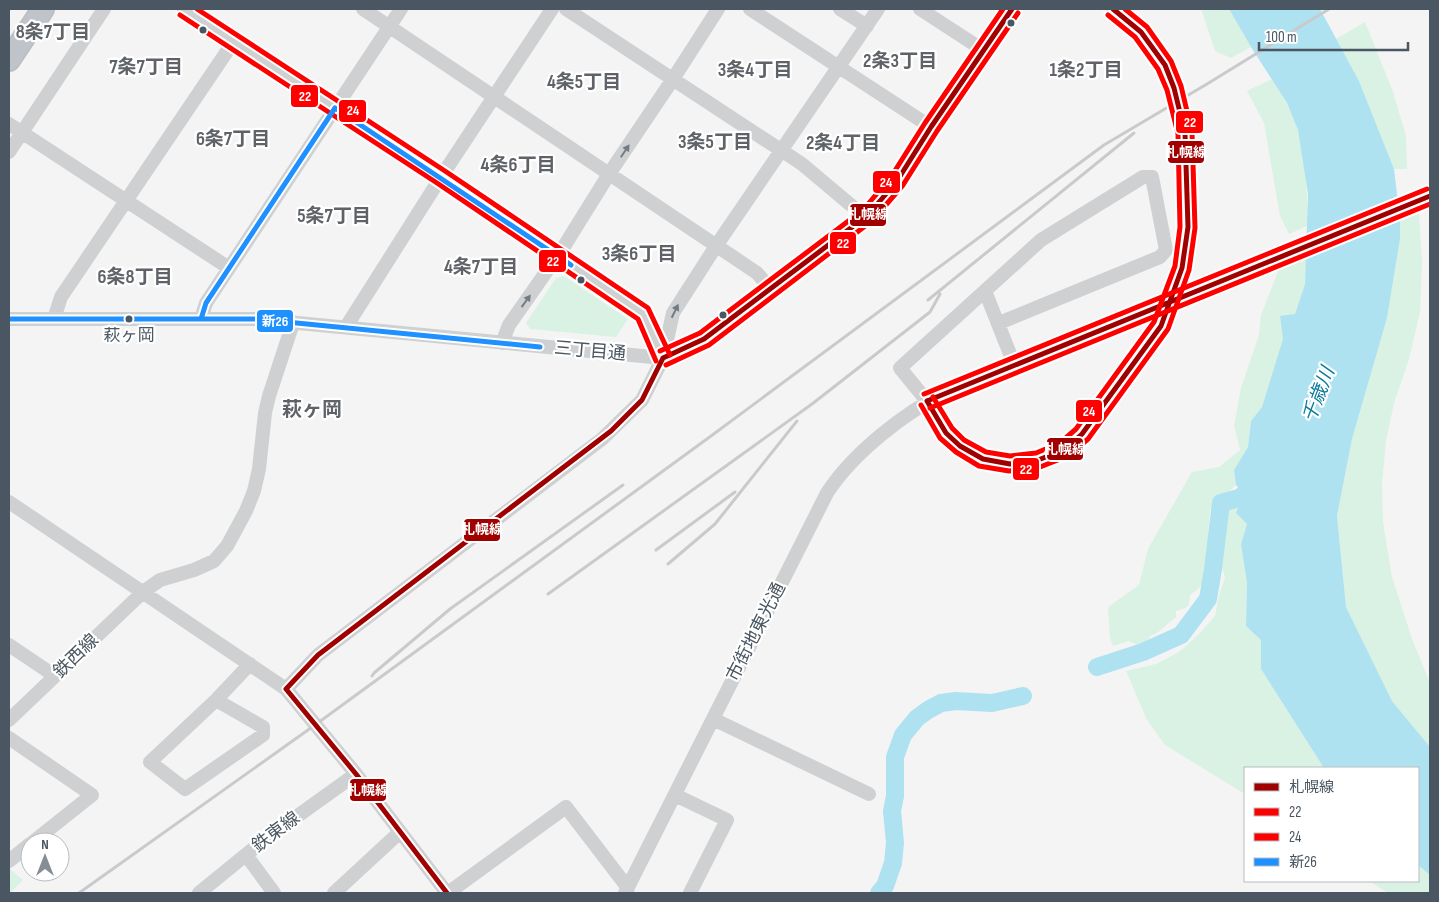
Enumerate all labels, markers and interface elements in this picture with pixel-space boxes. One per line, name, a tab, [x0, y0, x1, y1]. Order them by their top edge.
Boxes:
unlabelled marker	[1006, 18, 1016, 28]
scale bar	[1259, 20, 1408, 52]
district label: 8条7丁目	[16, 21, 90, 44]
unlabelled marker	[198, 25, 208, 35]
text: 100 m	[1266, 28, 1297, 47]
district label: 2条3丁目	[863, 50, 937, 73]
district label: 7条7丁目	[109, 56, 183, 79]
district label: 3条4丁目	[718, 59, 792, 82]
district label: 1条2丁目	[1050, 59, 1122, 82]
district label: 4条5丁目	[547, 71, 621, 94]
line badge: 22	[290, 84, 319, 108]
text: 22	[299, 88, 311, 105]
line badge: 24	[338, 99, 367, 123]
text: 24	[347, 102, 360, 119]
line badge: 22	[1175, 110, 1204, 134]
text: 22	[1184, 114, 1196, 131]
district label: 6条7丁目	[196, 128, 270, 151]
district label: 3条5丁目	[678, 131, 752, 154]
district label: 2条4丁目	[806, 132, 880, 155]
line badge: 札幌線	[1167, 140, 1205, 164]
one-way arrow	[620, 144, 630, 157]
text: 札幌線	[1165, 144, 1207, 161]
district label: 4条6丁目	[481, 154, 555, 177]
line badge: 24	[872, 170, 901, 194]
text: 24	[880, 174, 893, 191]
line badge: 札幌線	[849, 203, 887, 227]
district label: 5条7丁目	[297, 205, 371, 228]
text: 札幌線	[847, 206, 889, 223]
line badge: 22	[829, 231, 857, 255]
text: 22	[837, 235, 849, 252]
district label: 3条6丁目	[602, 243, 676, 266]
line badge: 22	[538, 249, 567, 273]
text: 22	[547, 253, 559, 270]
district label: 4条7丁目	[444, 256, 518, 279]
district label: 6条8丁目	[98, 266, 172, 289]
unlabelled marker	[576, 275, 586, 285]
one-way arrow	[521, 294, 531, 308]
one-way arrow	[671, 304, 679, 318]
line badge: 新26	[256, 309, 294, 333]
unlabelled marker	[718, 310, 728, 320]
text: 新26	[262, 313, 289, 330]
marker: 萩ヶ岡	[124, 314, 134, 324]
place label: 萩ヶ岡	[104, 326, 155, 346]
street label: 三丁目通	[553, 337, 627, 365]
water label: 千歳川	[1298, 362, 1341, 426]
district label: 萩ヶ岡	[282, 398, 342, 422]
line badge: 24	[1075, 399, 1103, 423]
text: 24	[1083, 403, 1096, 420]
line badge: 札幌線	[1046, 437, 1084, 461]
text: 札幌線	[1044, 441, 1086, 458]
line badge: 22	[1012, 457, 1040, 481]
text: 22	[1020, 461, 1032, 478]
line badge: 札幌線	[463, 518, 501, 542]
text: 札幌線	[461, 521, 503, 538]
street label: 市街地東光通	[722, 579, 790, 685]
street label: 鉄西線	[49, 630, 103, 682]
legend	[1244, 767, 1419, 882]
line badge: 札幌線	[349, 778, 387, 802]
text: 札幌線	[1289, 778, 1334, 797]
text: 札幌線	[347, 782, 389, 799]
text: 22	[1289, 803, 1301, 822]
street label: 鉄東線	[248, 807, 304, 857]
text: 24	[1289, 828, 1301, 847]
north arrow	[20, 832, 70, 882]
text: N	[41, 836, 49, 853]
text: 新26	[1289, 853, 1317, 872]

